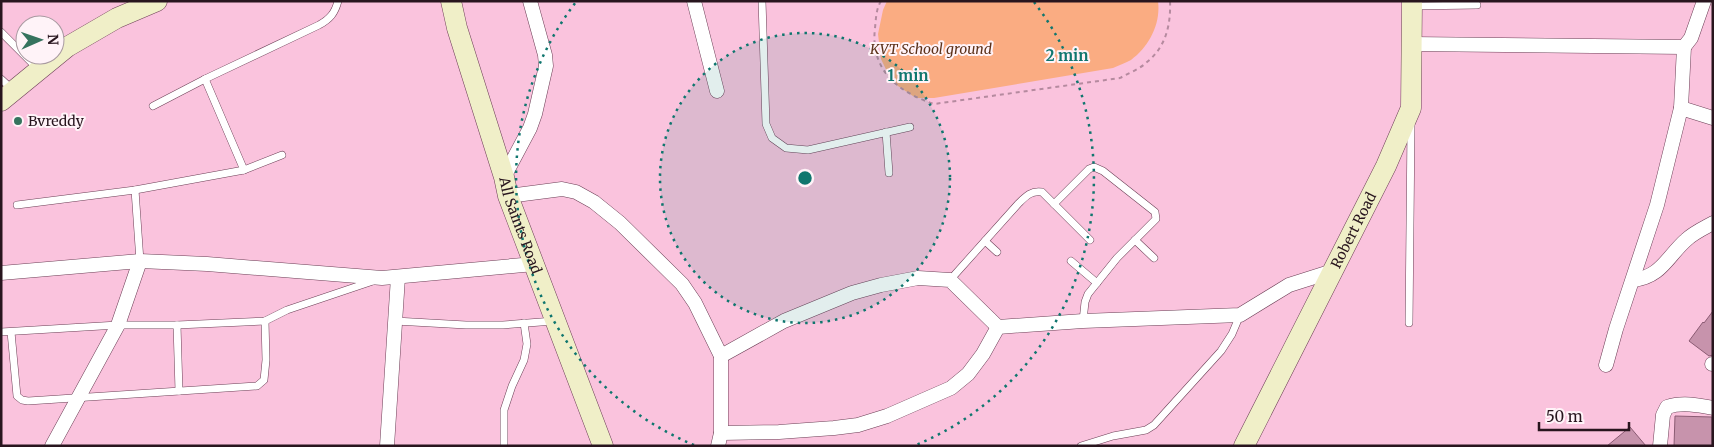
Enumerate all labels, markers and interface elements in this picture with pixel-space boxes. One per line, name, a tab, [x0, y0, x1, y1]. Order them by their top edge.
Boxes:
north arrow	[15, 15, 65, 65]
text: N	[44, 34, 62, 45]
park label: KVT School ground	[869, 40, 992, 58]
text: 2 min	[1046, 46, 1088, 65]
text: 1 min	[888, 66, 928, 85]
place label: Bvreddy	[28, 112, 85, 130]
marker: Bvreddy	[12, 115, 24, 127]
centre of rings	[796, 169, 814, 187]
street label: All Saints Road	[495, 174, 546, 277]
street label: Robert Road	[1327, 189, 1381, 271]
scale bar	[1539, 400, 1629, 432]
text: 50 m	[1546, 407, 1583, 426]

